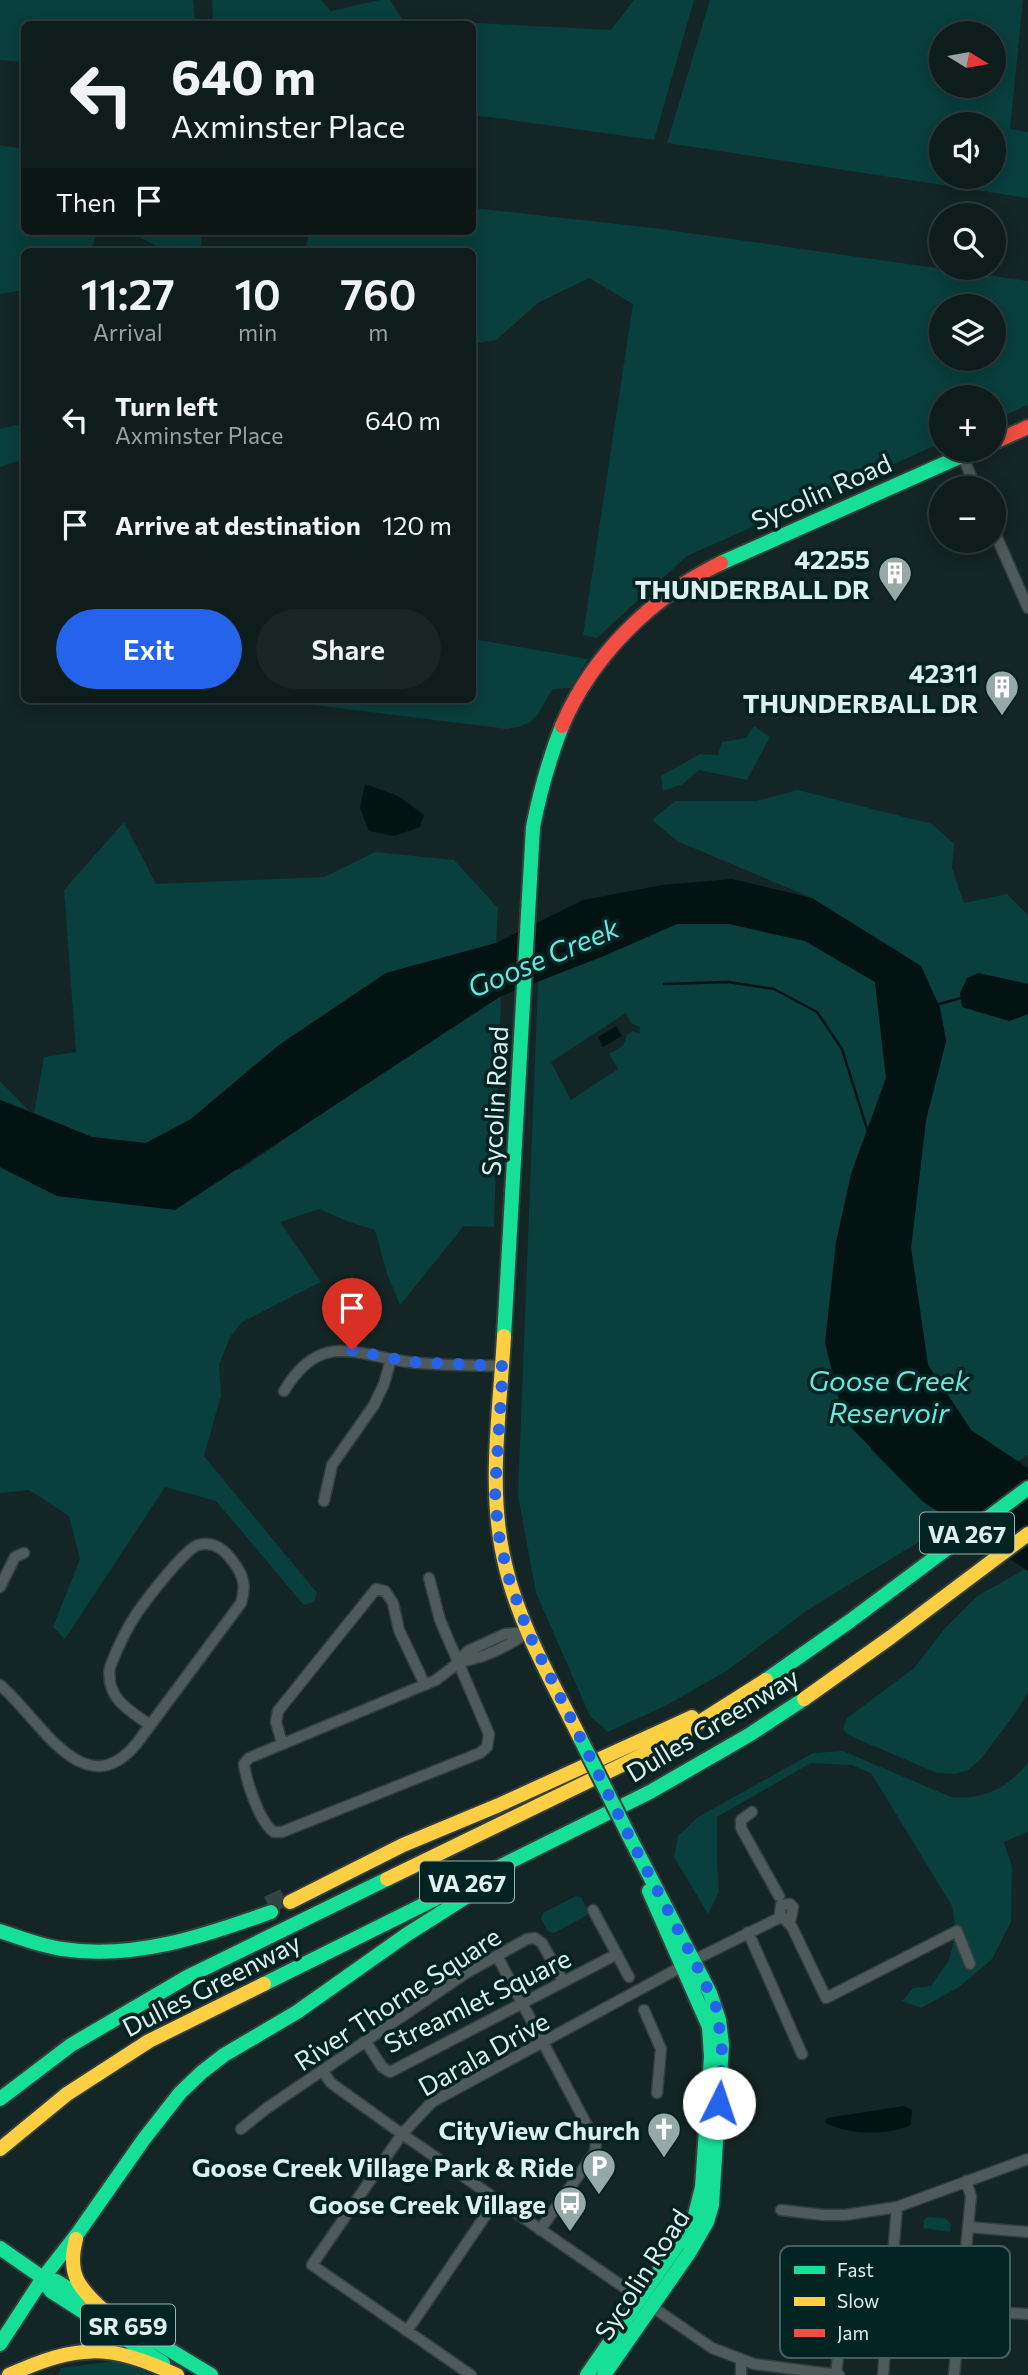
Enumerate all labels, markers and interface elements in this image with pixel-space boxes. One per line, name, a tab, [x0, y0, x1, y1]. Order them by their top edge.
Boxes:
north arrow	[929, 21, 1006, 98]
map controls	[929, 21, 1006, 553]
text: 640 m	[171, 45, 316, 105]
icon: left	[56, 49, 147, 140]
text: Axminster Place	[171, 105, 405, 145]
button: sound	[929, 112, 1006, 189]
icon: arrive	[130, 182, 168, 220]
text: Then	[56, 186, 116, 217]
button: search	[929, 203, 1006, 280]
text: 11:27	[81, 267, 175, 319]
text: 10	[234, 267, 281, 319]
text: 760	[340, 267, 416, 319]
button: layers	[929, 294, 1006, 371]
text: Arrival	[93, 318, 162, 346]
text: min	[238, 318, 277, 346]
text: m	[368, 318, 388, 346]
button: +	[929, 385, 1006, 462]
text: Turn left	[115, 390, 218, 421]
icon: left	[56, 401, 94, 439]
text: 640 m	[365, 404, 441, 435]
text: Axminster Place	[115, 421, 283, 449]
street label: Sycolin Road	[746, 446, 896, 536]
button: −	[929, 476, 1006, 553]
icon: arrive	[56, 506, 94, 544]
text: Arrive at destination	[115, 509, 361, 540]
text: 120 m	[382, 509, 452, 540]
place label: 42255 THUNDERBALL DR	[635, 543, 870, 604]
building icon: 42255 THUNDERBALL DR	[876, 554, 914, 603]
button: Exit	[56, 609, 242, 689]
button: Share	[256, 609, 441, 689]
place label: 42311 THUNDERBALL DR	[743, 657, 978, 718]
building icon: 42311 THUNDERBALL DR	[983, 668, 1021, 717]
water label: Goose Creek	[462, 910, 625, 1004]
street label: Sycolin Road	[475, 1025, 513, 1177]
pin	[322, 1278, 382, 1350]
icon: arrive	[333, 1289, 371, 1327]
water label: Goose Creek Reservoir	[808, 1363, 970, 1429]
road number: VA 267	[920, 1512, 1014, 1554]
street label: Dulles Greenway	[620, 1660, 804, 1788]
road number: VA 267	[420, 1861, 514, 1902]
street label: River Thorne Square	[288, 1920, 506, 2076]
street label: Dulles Greenway	[117, 1926, 305, 2042]
street label: Streamlet Square	[379, 1941, 575, 2059]
street label: Darala Drive	[412, 2004, 554, 2102]
position arrow	[682, 2066, 756, 2140]
church icon: CityView Church	[645, 2110, 683, 2159]
place label: CityView Church	[439, 2114, 640, 2145]
parking icon: Goose Creek Village Park & Ride	[580, 2147, 618, 2196]
place label: Goose Creek Village Park & Ride	[192, 2151, 574, 2182]
bus stop icon: Goose Creek Village	[551, 2184, 589, 2233]
place label: Goose Creek Village	[309, 2188, 546, 2219]
street label: Sycolin Road	[587, 2203, 695, 2345]
legend	[780, 2246, 1010, 2358]
text: Fast	[837, 2258, 874, 2281]
text: Slow	[837, 2289, 879, 2312]
road number: SR 659	[81, 2304, 175, 2346]
text: Jam	[837, 2321, 869, 2344]

